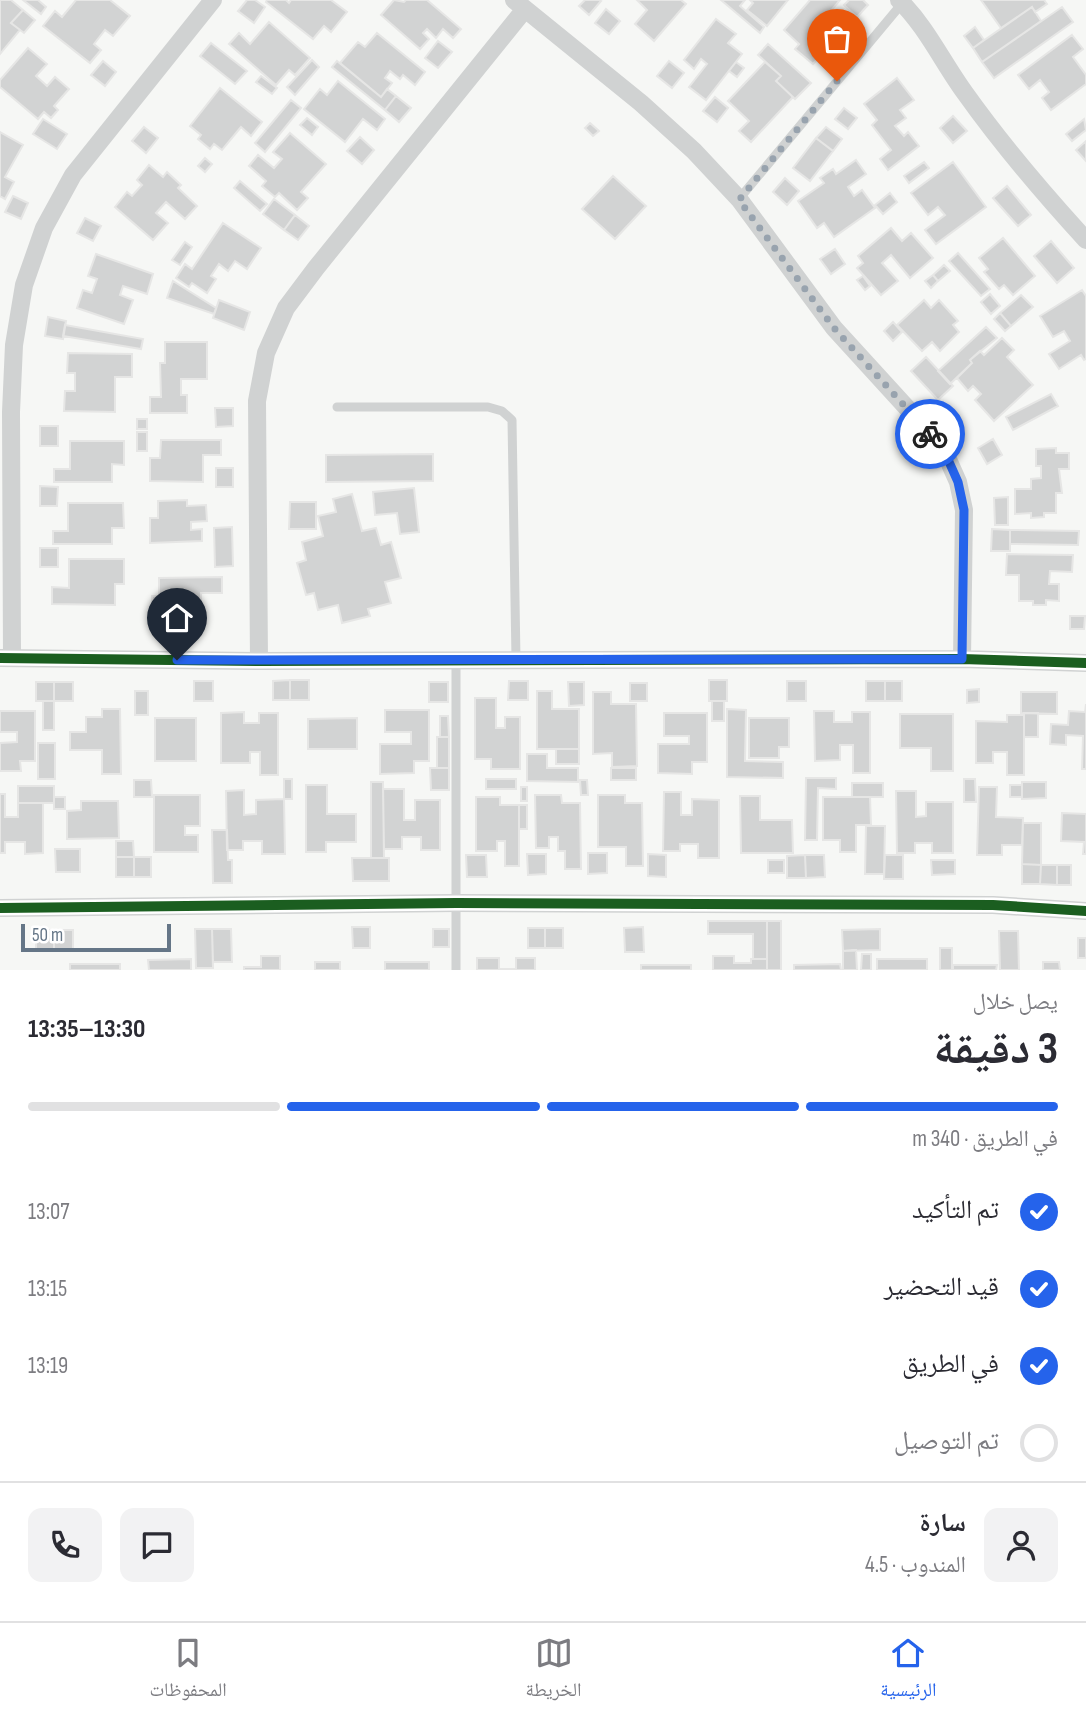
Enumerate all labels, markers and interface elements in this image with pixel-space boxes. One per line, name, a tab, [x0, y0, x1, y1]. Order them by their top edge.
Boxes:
pin	[807, 9, 867, 81]
icon: bag	[818, 20, 856, 58]
courier	[895, 399, 965, 469]
icon: bike	[911, 415, 949, 453]
pin	[147, 588, 207, 660]
icon: home	[158, 599, 196, 637]
scale bar	[21, 921, 172, 953]
text: 50 m	[32, 924, 63, 947]
text: يصل خلال	[973, 988, 1058, 1016]
text: 13:30–13:35	[28, 1014, 145, 1045]
text: 3 دقيقة	[934, 1022, 1058, 1077]
text: في الطريق · 340 m	[912, 1125, 1058, 1153]
icon: check	[1020, 1193, 1058, 1231]
text: تم التأكيد	[912, 1195, 999, 1226]
text: 13:07	[28, 1198, 69, 1226]
icon: check	[1020, 1270, 1058, 1308]
text: قيد التحضير	[884, 1272, 999, 1303]
text: 13:15	[28, 1275, 67, 1303]
icon: check	[1020, 1347, 1058, 1385]
text: في الطريق	[902, 1349, 999, 1380]
text: 13:19	[28, 1352, 68, 1380]
text: تم التوصيل	[894, 1426, 999, 1457]
button: phone	[28, 1508, 102, 1582]
button: chat	[120, 1508, 194, 1582]
text: سارة	[919, 1508, 966, 1539]
button: person	[984, 1508, 1058, 1582]
text: المندوب · 4.5	[865, 1551, 966, 1579]
tab: المحفوظات	[149, 1634, 227, 1708]
tab: الخريطة	[526, 1634, 581, 1708]
tab: الرئيسية	[880, 1634, 937, 1708]

